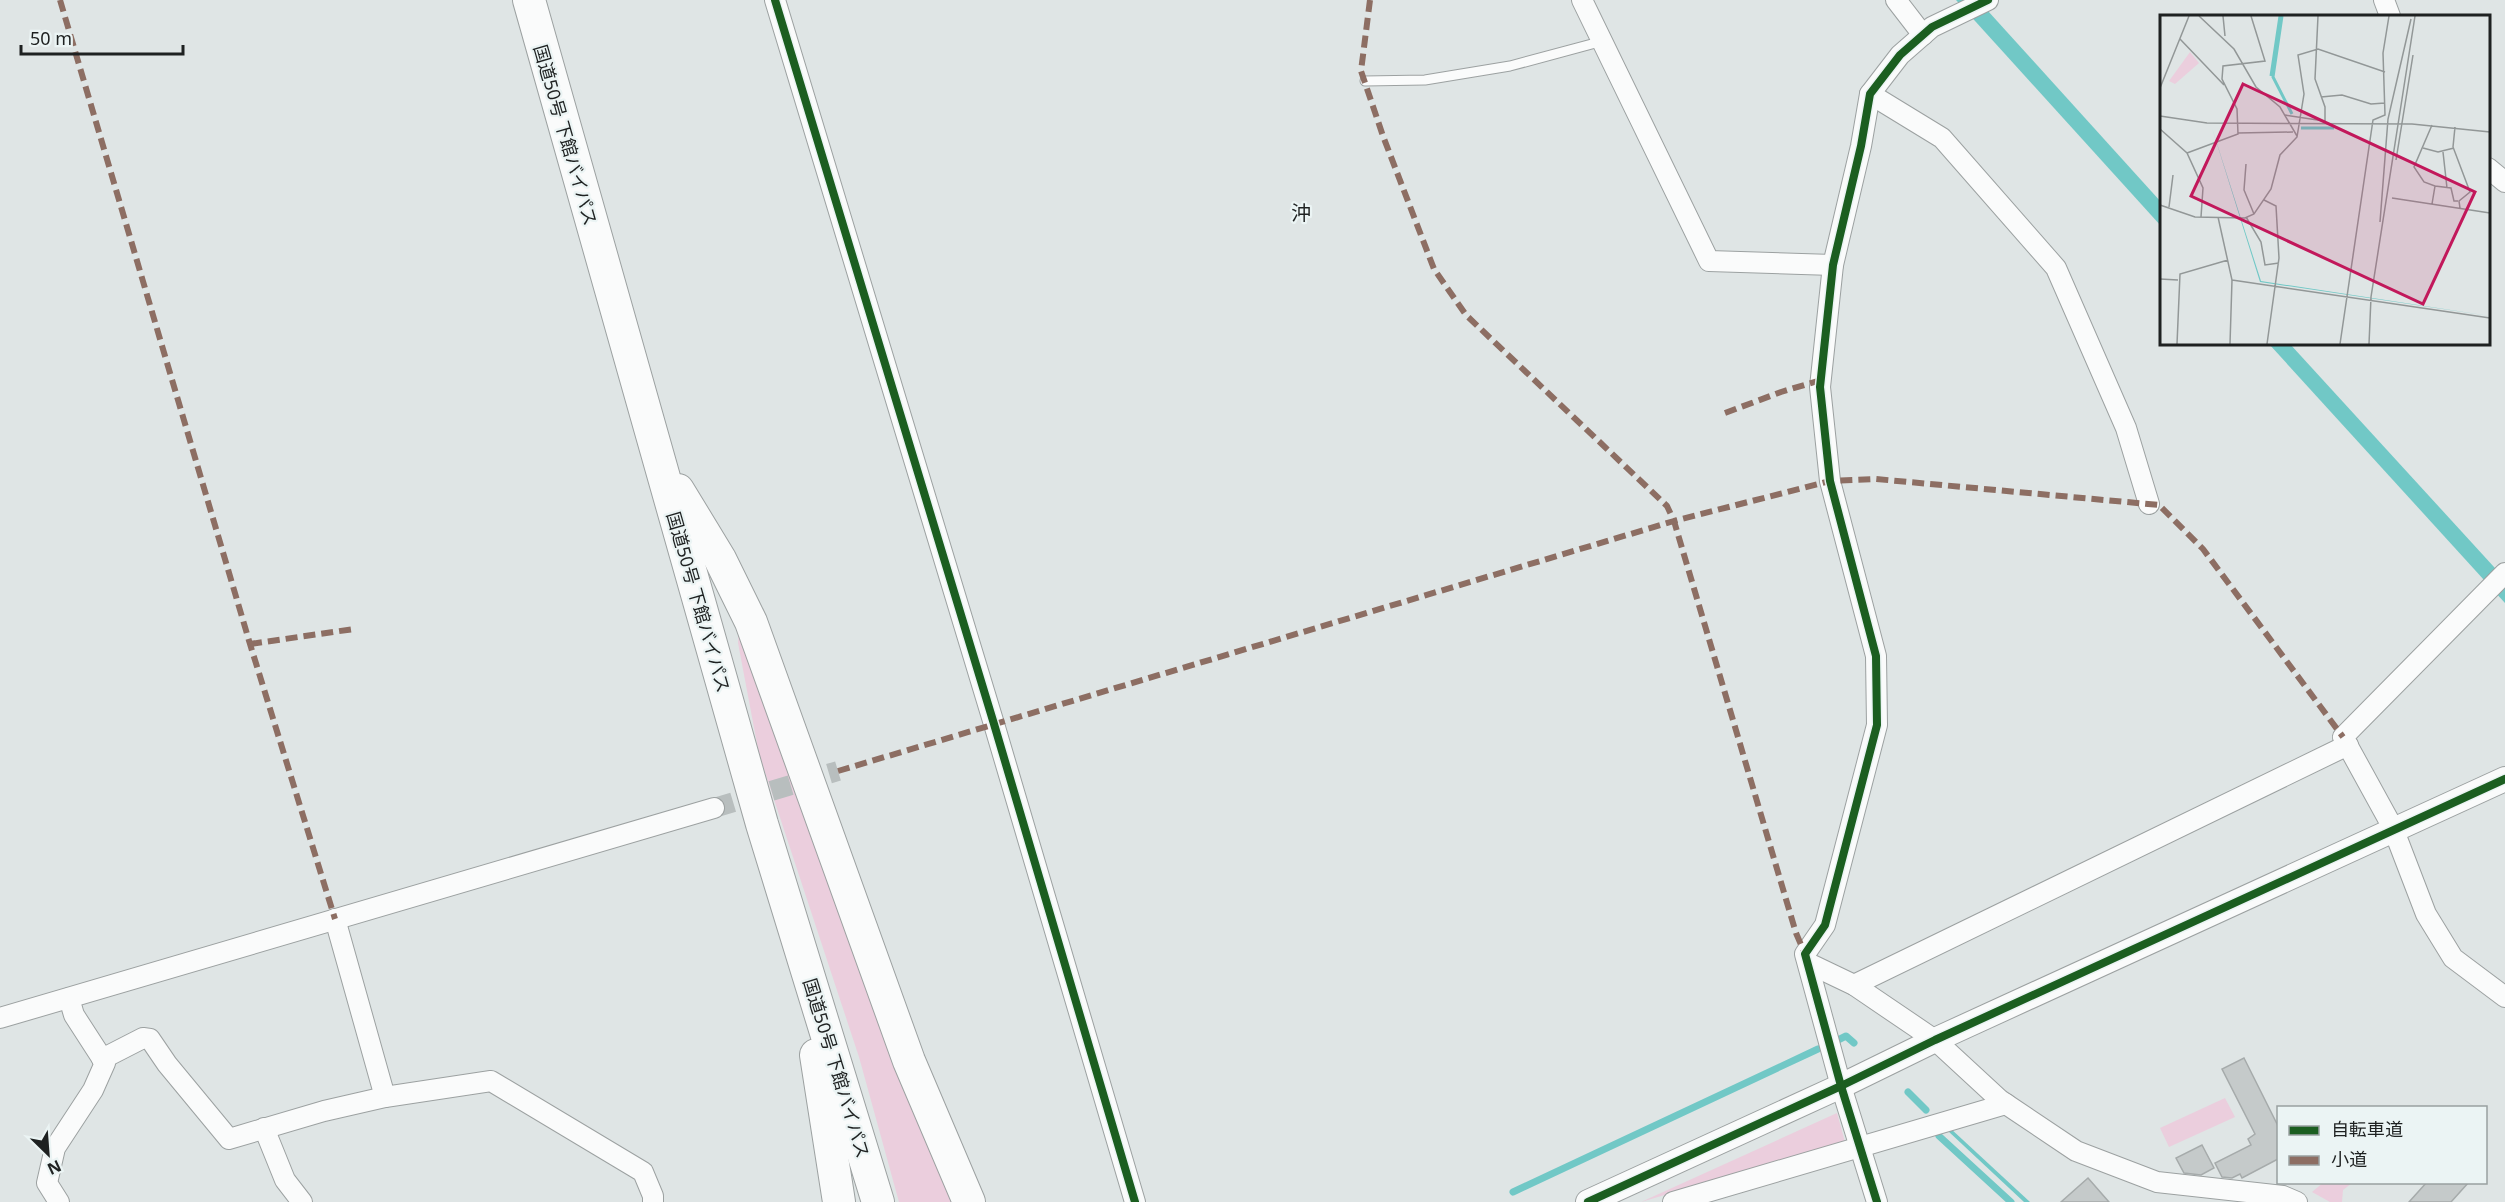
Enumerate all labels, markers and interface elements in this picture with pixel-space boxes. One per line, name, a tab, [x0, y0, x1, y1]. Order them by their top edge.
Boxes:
inset map	[2160, 15, 2490, 345]
scale bar	[21, 18, 183, 56]
text: 50 m	[30, 26, 72, 50]
street label: 国道50号 下館バイパス	[529, 42, 603, 228]
district label: 沖	[1291, 199, 1311, 226]
street label: 国道50号 下館バイパス	[662, 509, 736, 695]
street label: 国道50号 下館バイパス	[798, 975, 876, 1161]
legend	[2277, 1106, 2487, 1184]
text: 自転車道	[2331, 1117, 2403, 1141]
north arrow	[18, 1124, 78, 1184]
text: 小道	[2331, 1147, 2367, 1171]
text: N	[44, 1155, 65, 1180]

